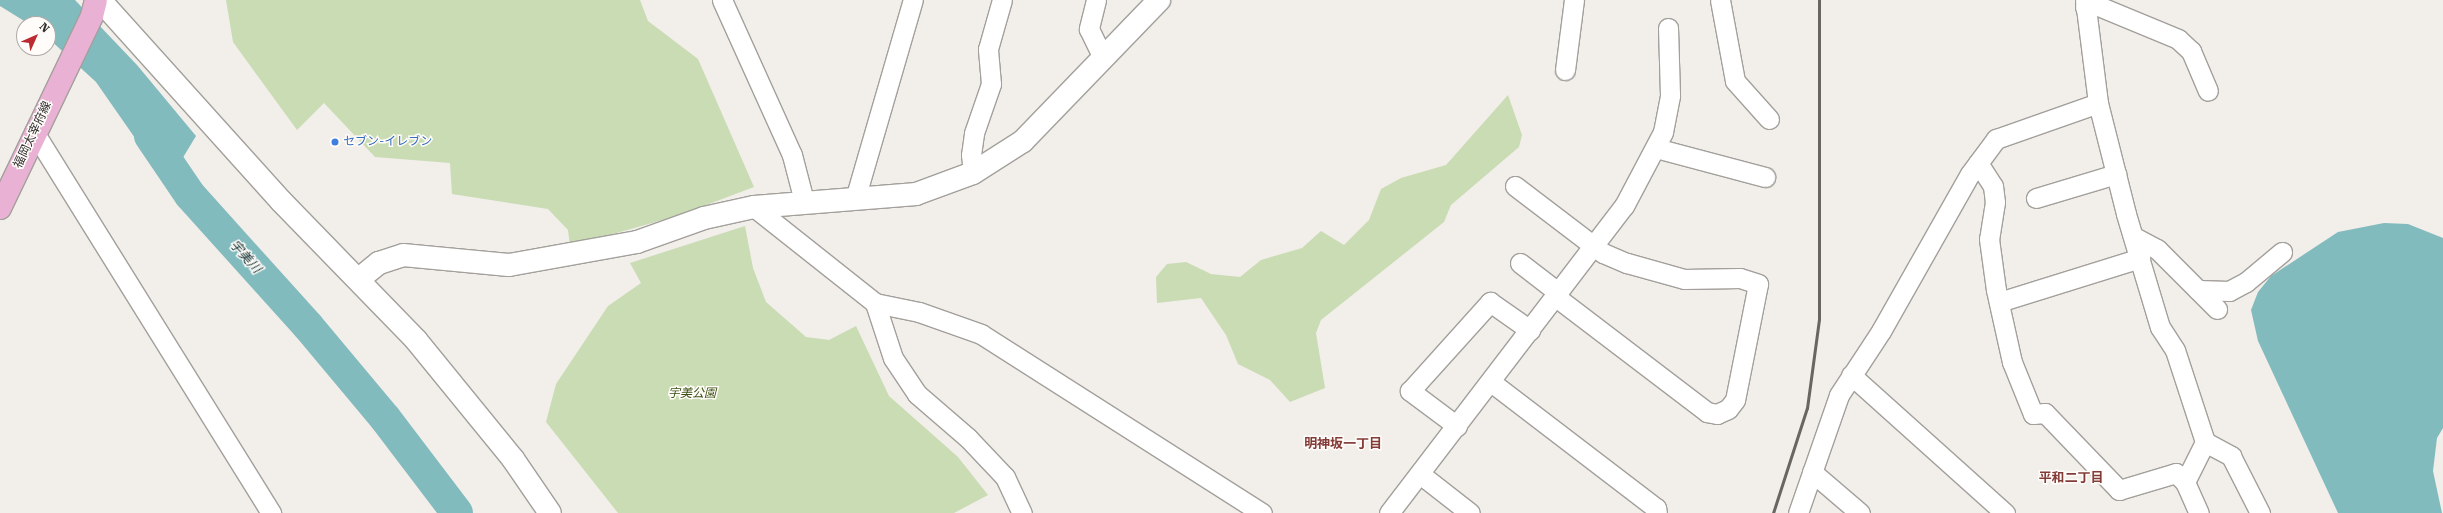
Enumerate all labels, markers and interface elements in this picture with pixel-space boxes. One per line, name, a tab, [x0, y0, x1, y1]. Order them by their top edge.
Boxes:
north arrow	[16, 16, 56, 56]
text: N	[37, 20, 52, 35]
street label: 福岡太宰府線	[11, 99, 55, 171]
place label: セブン-イレブン	[343, 135, 432, 149]
marker: セブン-イレブン	[330, 137, 340, 147]
water label: 宇美川	[226, 237, 264, 277]
park label: 宇美公園	[668, 387, 716, 401]
district label: 明神坂一丁目	[1304, 436, 1382, 452]
district label: 平和二丁目	[2039, 470, 2103, 486]

